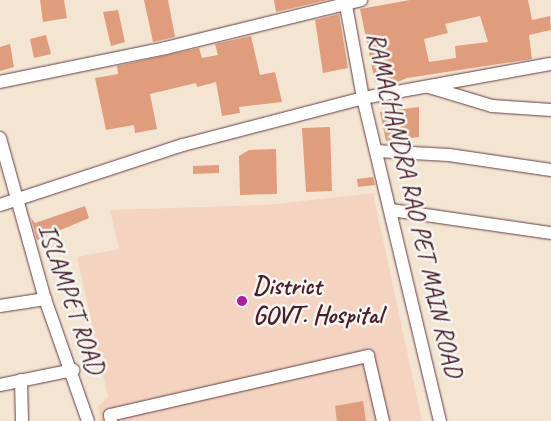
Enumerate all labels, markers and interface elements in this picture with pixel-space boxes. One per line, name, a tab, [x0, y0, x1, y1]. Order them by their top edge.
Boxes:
street label: RAMACHANDRA RAO PET MAIN ROAD	[360, 30, 468, 380]
street label: ISLAMPET ROAD	[31, 220, 111, 378]
place label: District GOVT. Hospital	[253, 272, 382, 331]
marker: District GOVT. Hospital	[235, 294, 249, 308]

